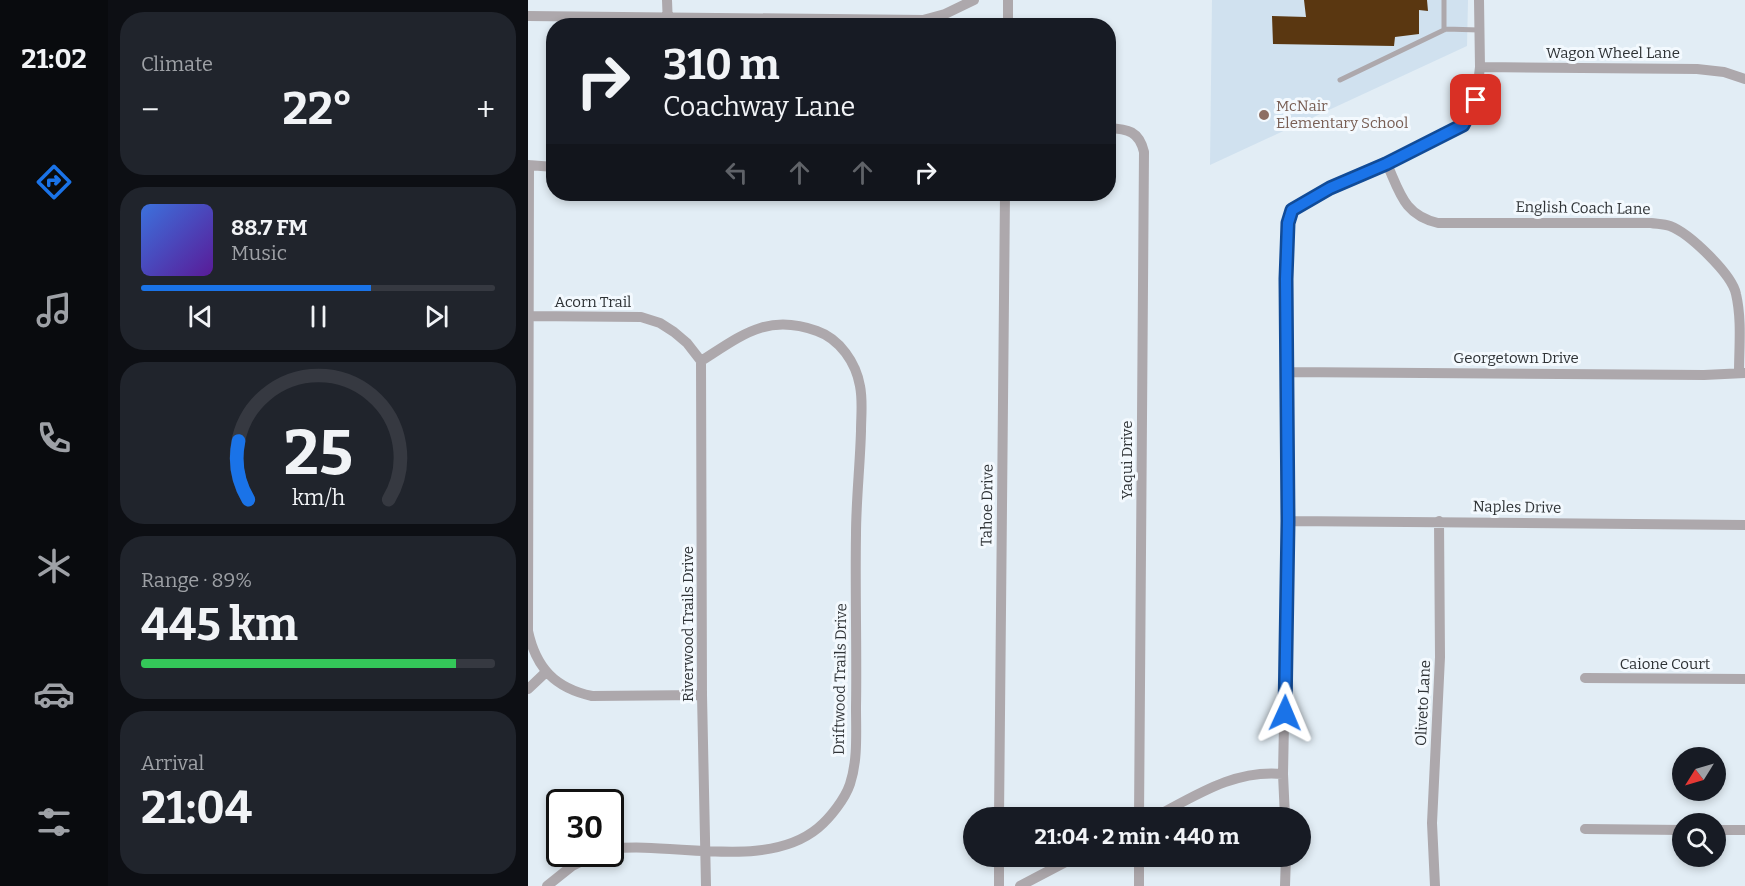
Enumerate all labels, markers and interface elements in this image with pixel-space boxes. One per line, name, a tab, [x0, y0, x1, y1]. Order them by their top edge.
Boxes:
text: 310 m	[663, 40, 780, 90]
icon: right	[564, 42, 642, 120]
text: 21:02	[21, 43, 87, 75]
street label: Wagon Wheel Lane	[1546, 44, 1680, 62]
text: Climate	[141, 52, 213, 76]
pin	[1450, 74, 1501, 125]
text: 22°	[282, 82, 353, 136]
icon: arrive	[1459, 83, 1492, 116]
text: −	[141, 90, 159, 130]
text: +	[476, 90, 495, 130]
text: Coachway Lane	[663, 91, 855, 123]
place label: McNair Elementary School	[1276, 97, 1408, 132]
marker: McNair Elementary School	[1257, 108, 1271, 122]
icon: left	[720, 156, 753, 189]
icon: ahead	[783, 156, 816, 189]
icon: ahead	[846, 156, 879, 189]
icon: right	[909, 156, 942, 189]
icon: directions	[33, 161, 75, 203]
street label: English Coach Lane	[1515, 198, 1651, 218]
text: 88.7 FM	[231, 214, 308, 241]
text: Music	[231, 241, 287, 265]
icon: music	[33, 289, 75, 331]
street label: Acorn Trail	[555, 293, 631, 311]
icon: previous	[184, 300, 217, 333]
icon: pause	[302, 300, 335, 333]
icon: next	[420, 300, 453, 333]
street label: Georgetown Drive	[1453, 349, 1579, 367]
text: 25	[283, 416, 353, 491]
icon: phone	[33, 417, 75, 459]
street label: Yaqui Drive	[1118, 421, 1136, 499]
street label: Tahoe Drive	[977, 464, 997, 546]
text: km/h	[291, 485, 345, 511]
street label: Naples Drive	[1473, 497, 1561, 517]
icon: climate	[33, 545, 75, 587]
street label: Riverwood Trails Drive	[679, 546, 697, 702]
text: Range · 89%	[141, 568, 252, 592]
text: 445 km	[141, 598, 298, 652]
street label: Driftwood Trails Drive	[830, 603, 850, 755]
street label: Caione Court	[1620, 655, 1711, 673]
street label: Oliveto Lane	[1412, 659, 1434, 747]
icon: car	[33, 673, 75, 715]
position arrow	[1253, 681, 1317, 745]
north arrow	[1672, 747, 1726, 801]
map controls	[1672, 747, 1726, 867]
text: Arrival	[141, 751, 204, 775]
text: 21:04	[141, 781, 252, 835]
speed limit sign: 30	[546, 789, 624, 867]
icon: filters	[33, 801, 75, 843]
button: search	[1672, 813, 1726, 867]
text: 21:04 · 2 min · 440 m	[1035, 823, 1239, 850]

